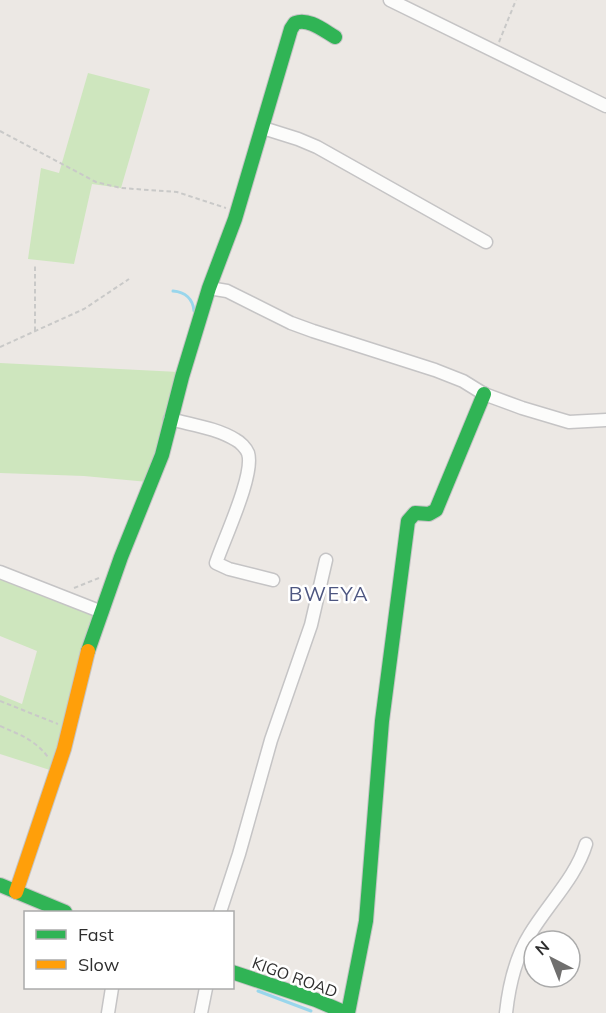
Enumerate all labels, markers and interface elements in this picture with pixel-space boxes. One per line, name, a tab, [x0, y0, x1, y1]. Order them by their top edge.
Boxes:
district label: BWEYA	[289, 581, 369, 606]
legend	[24, 911, 234, 989]
text: Fast	[78, 923, 114, 946]
north arrow	[522, 929, 582, 989]
text: N	[531, 936, 553, 959]
street label: KIGO ROAD	[250, 952, 340, 1002]
text: Slow	[78, 953, 120, 976]

